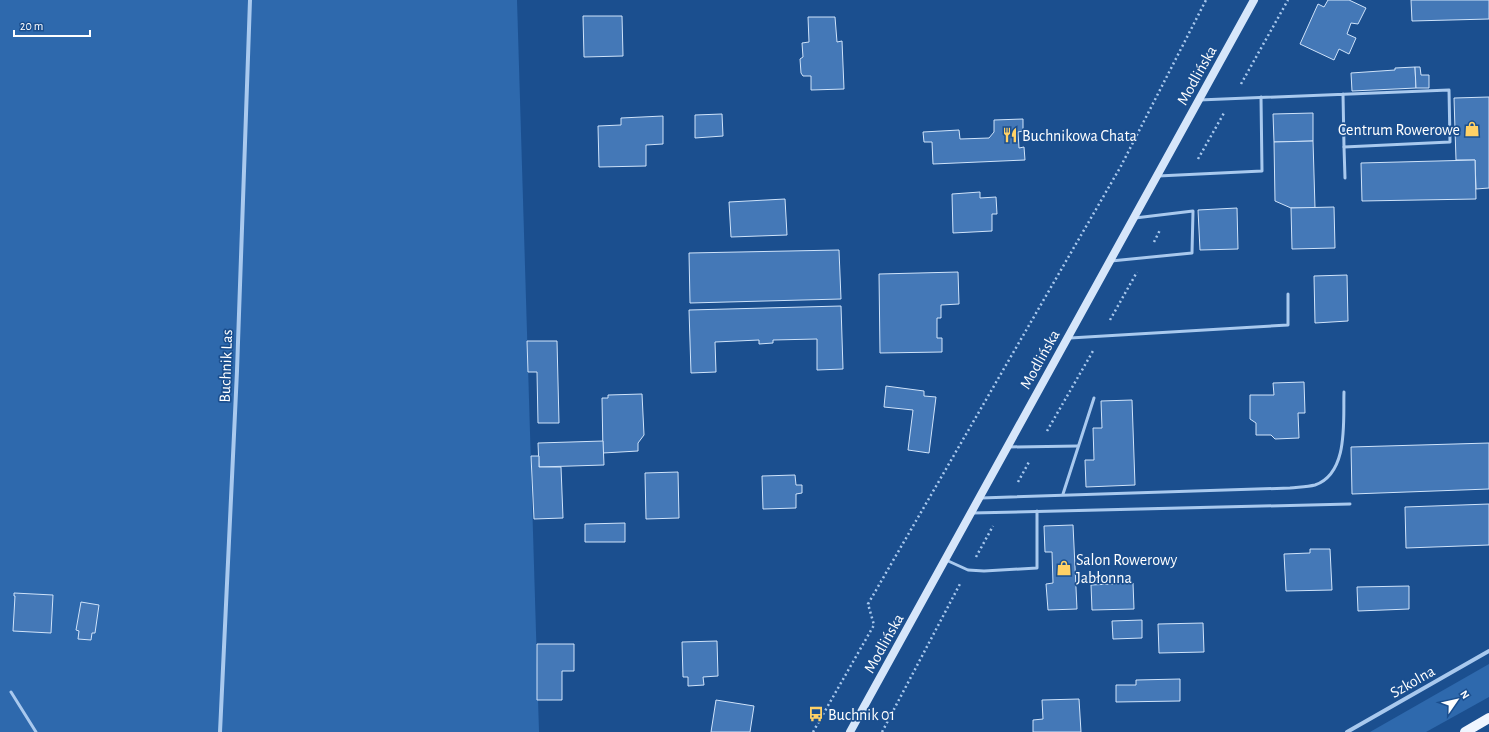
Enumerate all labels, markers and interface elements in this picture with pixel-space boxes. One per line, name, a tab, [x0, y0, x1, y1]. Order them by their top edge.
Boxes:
scale bar	[14, 12, 90, 38]
text: 20 m	[20, 20, 43, 32]
street label: Modlińska	[1174, 43, 1220, 108]
shop icon: Centrum Rowerowe	[1463, 120, 1481, 138]
place label: Centrum Rowerowe	[1338, 122, 1460, 138]
restaurant icon: Buchnikowa Chata	[1001, 126, 1019, 144]
place label: Buchnikowa Chata	[1022, 128, 1137, 144]
street label: Modlińska	[1017, 327, 1063, 392]
street label: Buchnik Las	[217, 329, 235, 403]
place label: Salon Rowerowy Jabłonna	[1076, 552, 1178, 586]
shop icon: Salon Rowerowy Jabłonna	[1055, 559, 1073, 577]
street label: Modlińska	[861, 611, 907, 676]
street label: Szkolna	[1387, 663, 1438, 701]
north arrow	[1437, 680, 1477, 720]
text: N	[1458, 688, 1472, 701]
bus stop icon: Buchnik 01	[807, 705, 825, 723]
place label: Buchnik 01	[828, 707, 895, 723]

